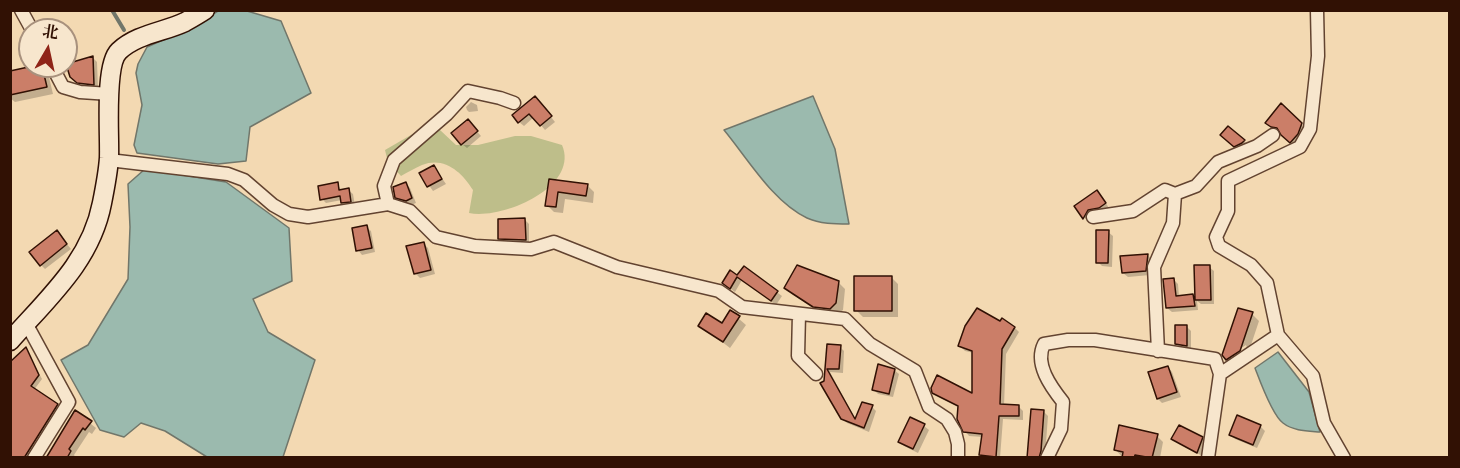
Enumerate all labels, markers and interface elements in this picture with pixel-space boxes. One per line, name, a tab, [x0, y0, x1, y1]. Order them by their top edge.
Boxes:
north arrow	[18, 18, 78, 78]
text: 北	[41, 20, 60, 43]

